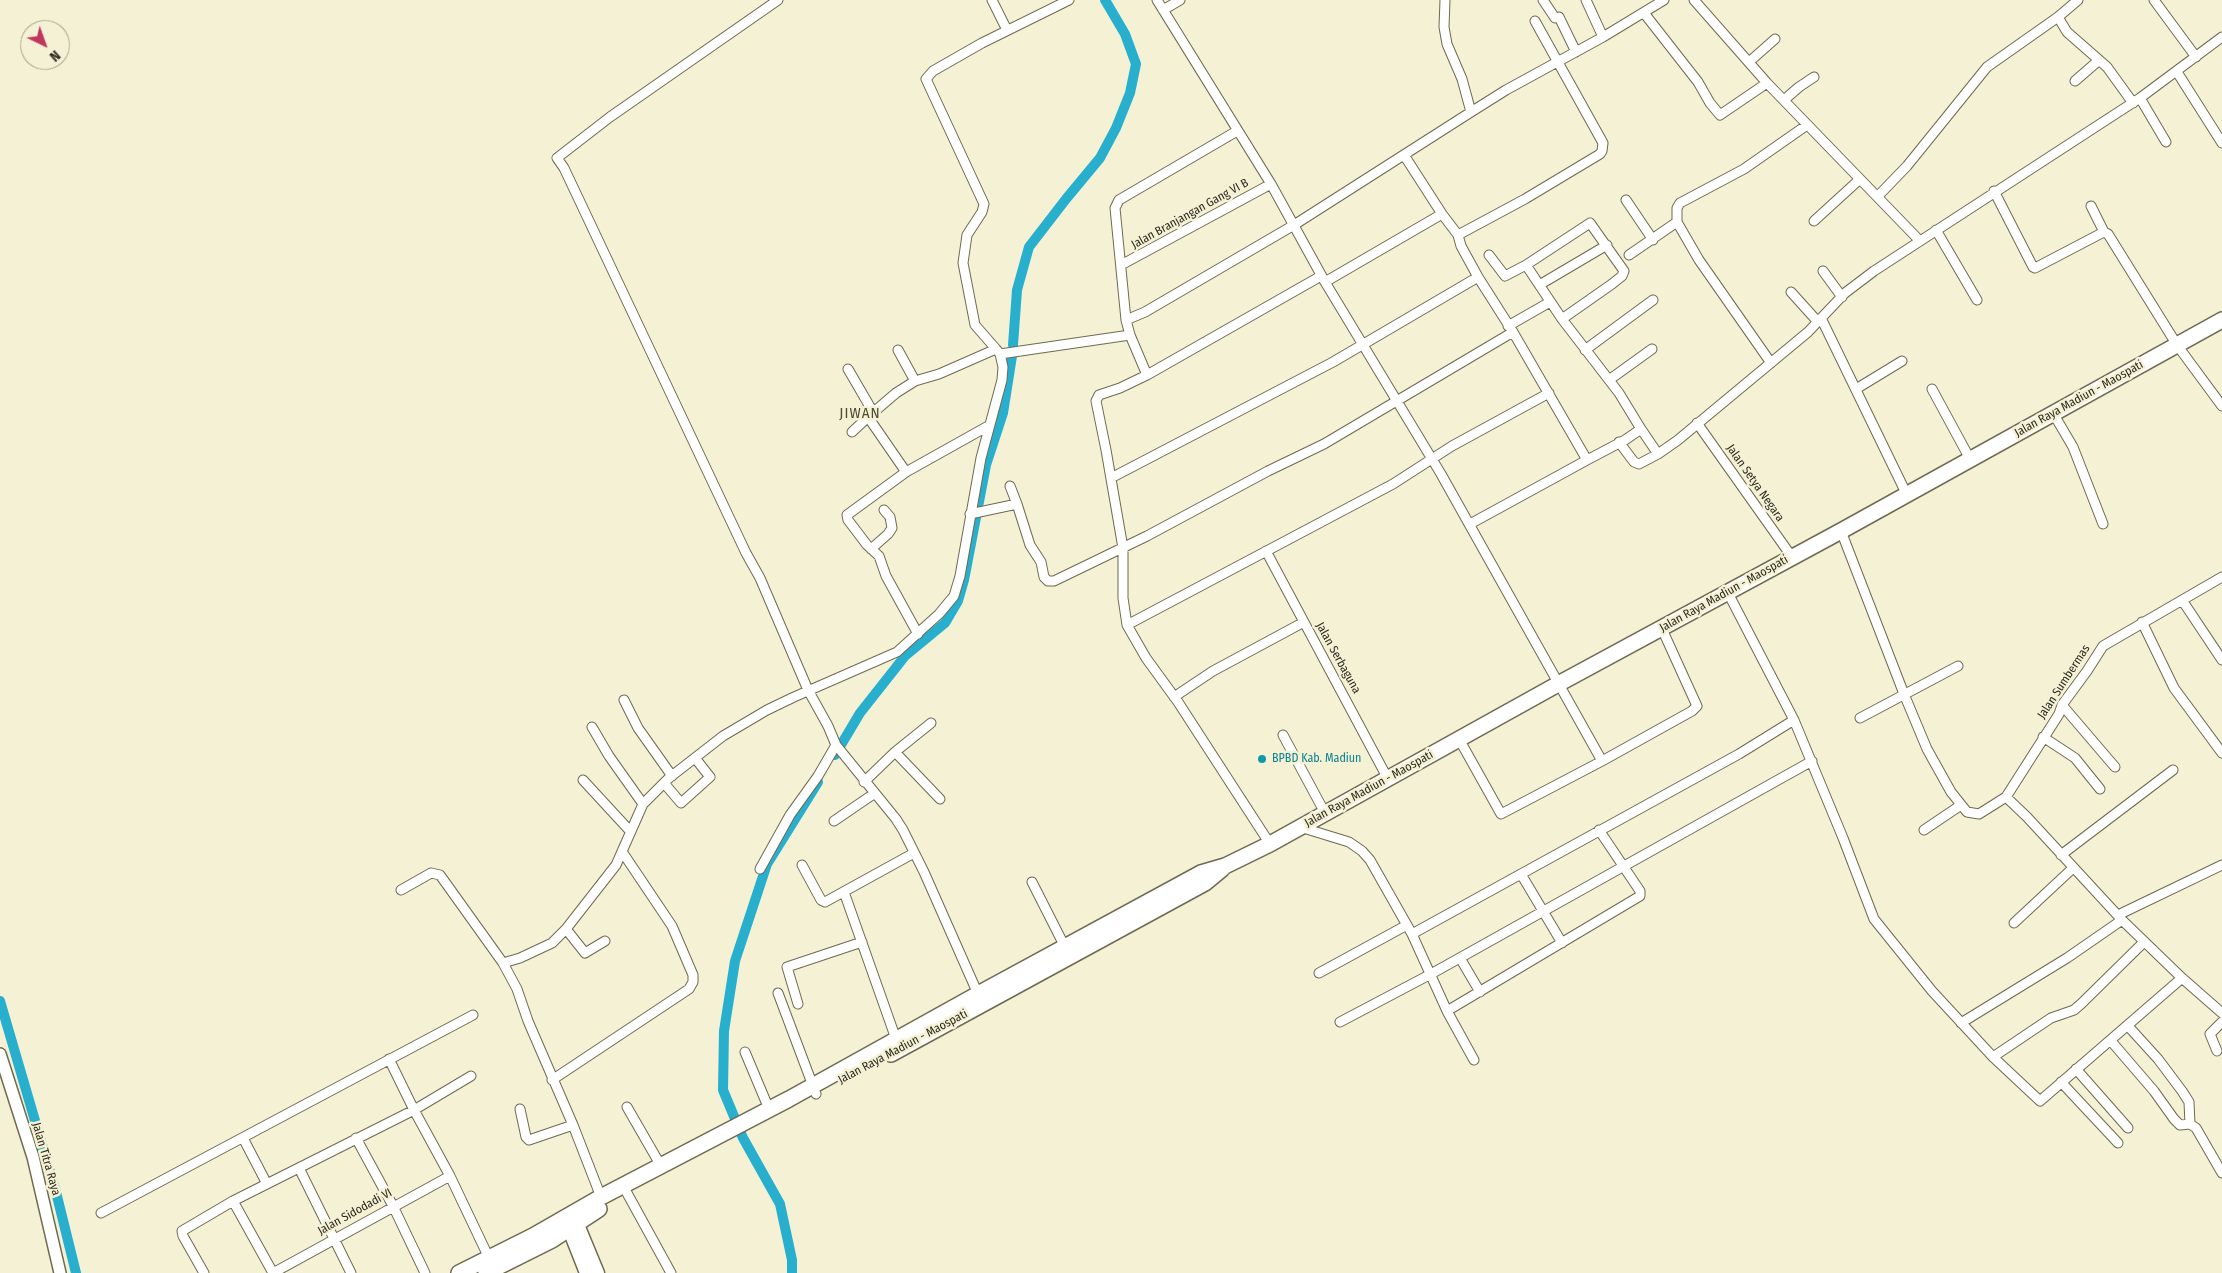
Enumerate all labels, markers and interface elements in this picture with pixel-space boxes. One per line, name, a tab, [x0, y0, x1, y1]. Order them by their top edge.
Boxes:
north arrow	[20, 20, 70, 70]
text: N	[46, 47, 64, 65]
street label: Jalan Branjangan Gang VI B	[1129, 176, 1251, 252]
street label: Jalan Raya Madiun - Maospati	[2012, 358, 2146, 440]
district label: JIWAN	[839, 405, 881, 423]
street label: Jalan Setya Negara	[1723, 442, 1787, 524]
street label: Jalan Raya Madiun - Maospati	[1657, 553, 1791, 635]
street label: Jalan Serbaguna	[1312, 620, 1364, 696]
street label: Jalan Sumbermas	[2035, 642, 2093, 722]
street label: Jalan Raya Madiun - Maospati	[1302, 748, 1436, 830]
place label: BPBD Kab. Madiun	[1272, 752, 1361, 766]
marker: BPBD Kab. Madiun	[1256, 753, 1268, 765]
street label: Jalan Raya Madiun - Maospati	[836, 1007, 970, 1087]
street label: Jalan Titra Raya	[29, 1121, 63, 1197]
street label: Jalan Sidodadi VI	[315, 1186, 395, 1238]

